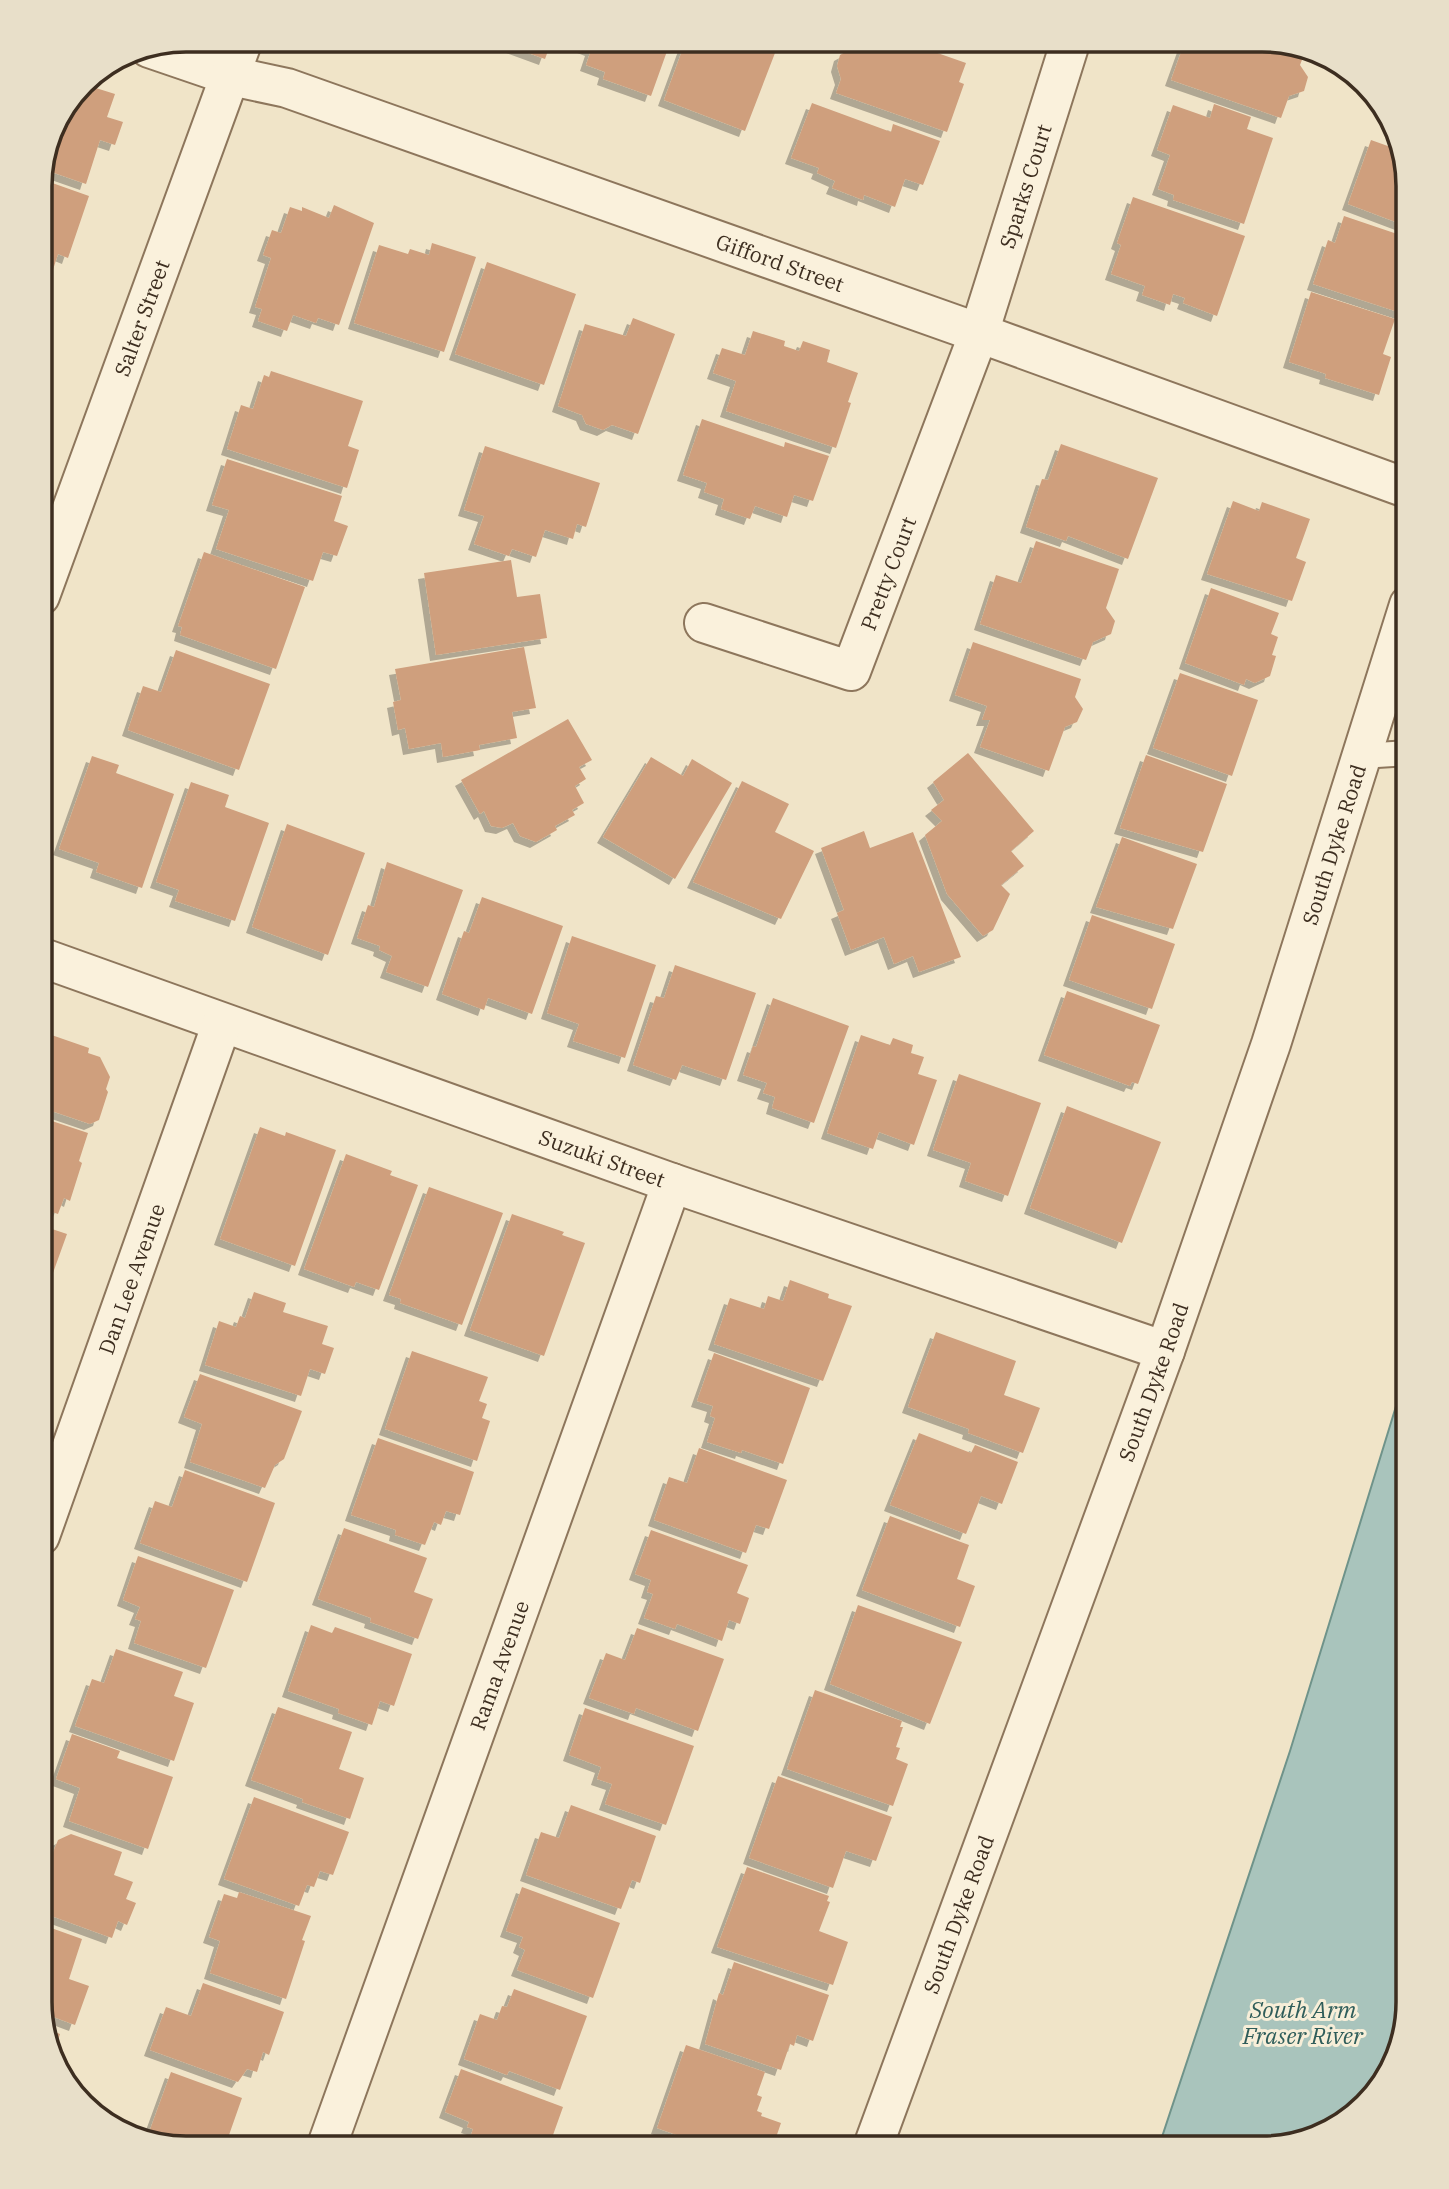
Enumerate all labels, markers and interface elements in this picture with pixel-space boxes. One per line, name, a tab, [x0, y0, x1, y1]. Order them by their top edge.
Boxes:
street label: Sparks Court	[992, 121, 1058, 252]
street label: Gifford Street	[712, 227, 848, 298]
street label: Salter Street	[107, 256, 176, 380]
street label: Pretty Court	[854, 513, 922, 634]
street label: South Dyke Road	[1295, 760, 1372, 928]
street label: Suzuki Street	[535, 1123, 669, 1193]
street label: Dan Lee Avenue	[92, 1199, 171, 1358]
street label: South Dyke Road	[1112, 1299, 1195, 1465]
street label: Rama Avenue	[463, 1596, 535, 1734]
street label: South Dyke Road	[916, 1831, 1000, 1997]
water label: South Arm Fraser River	[1242, 1994, 1364, 2050]

